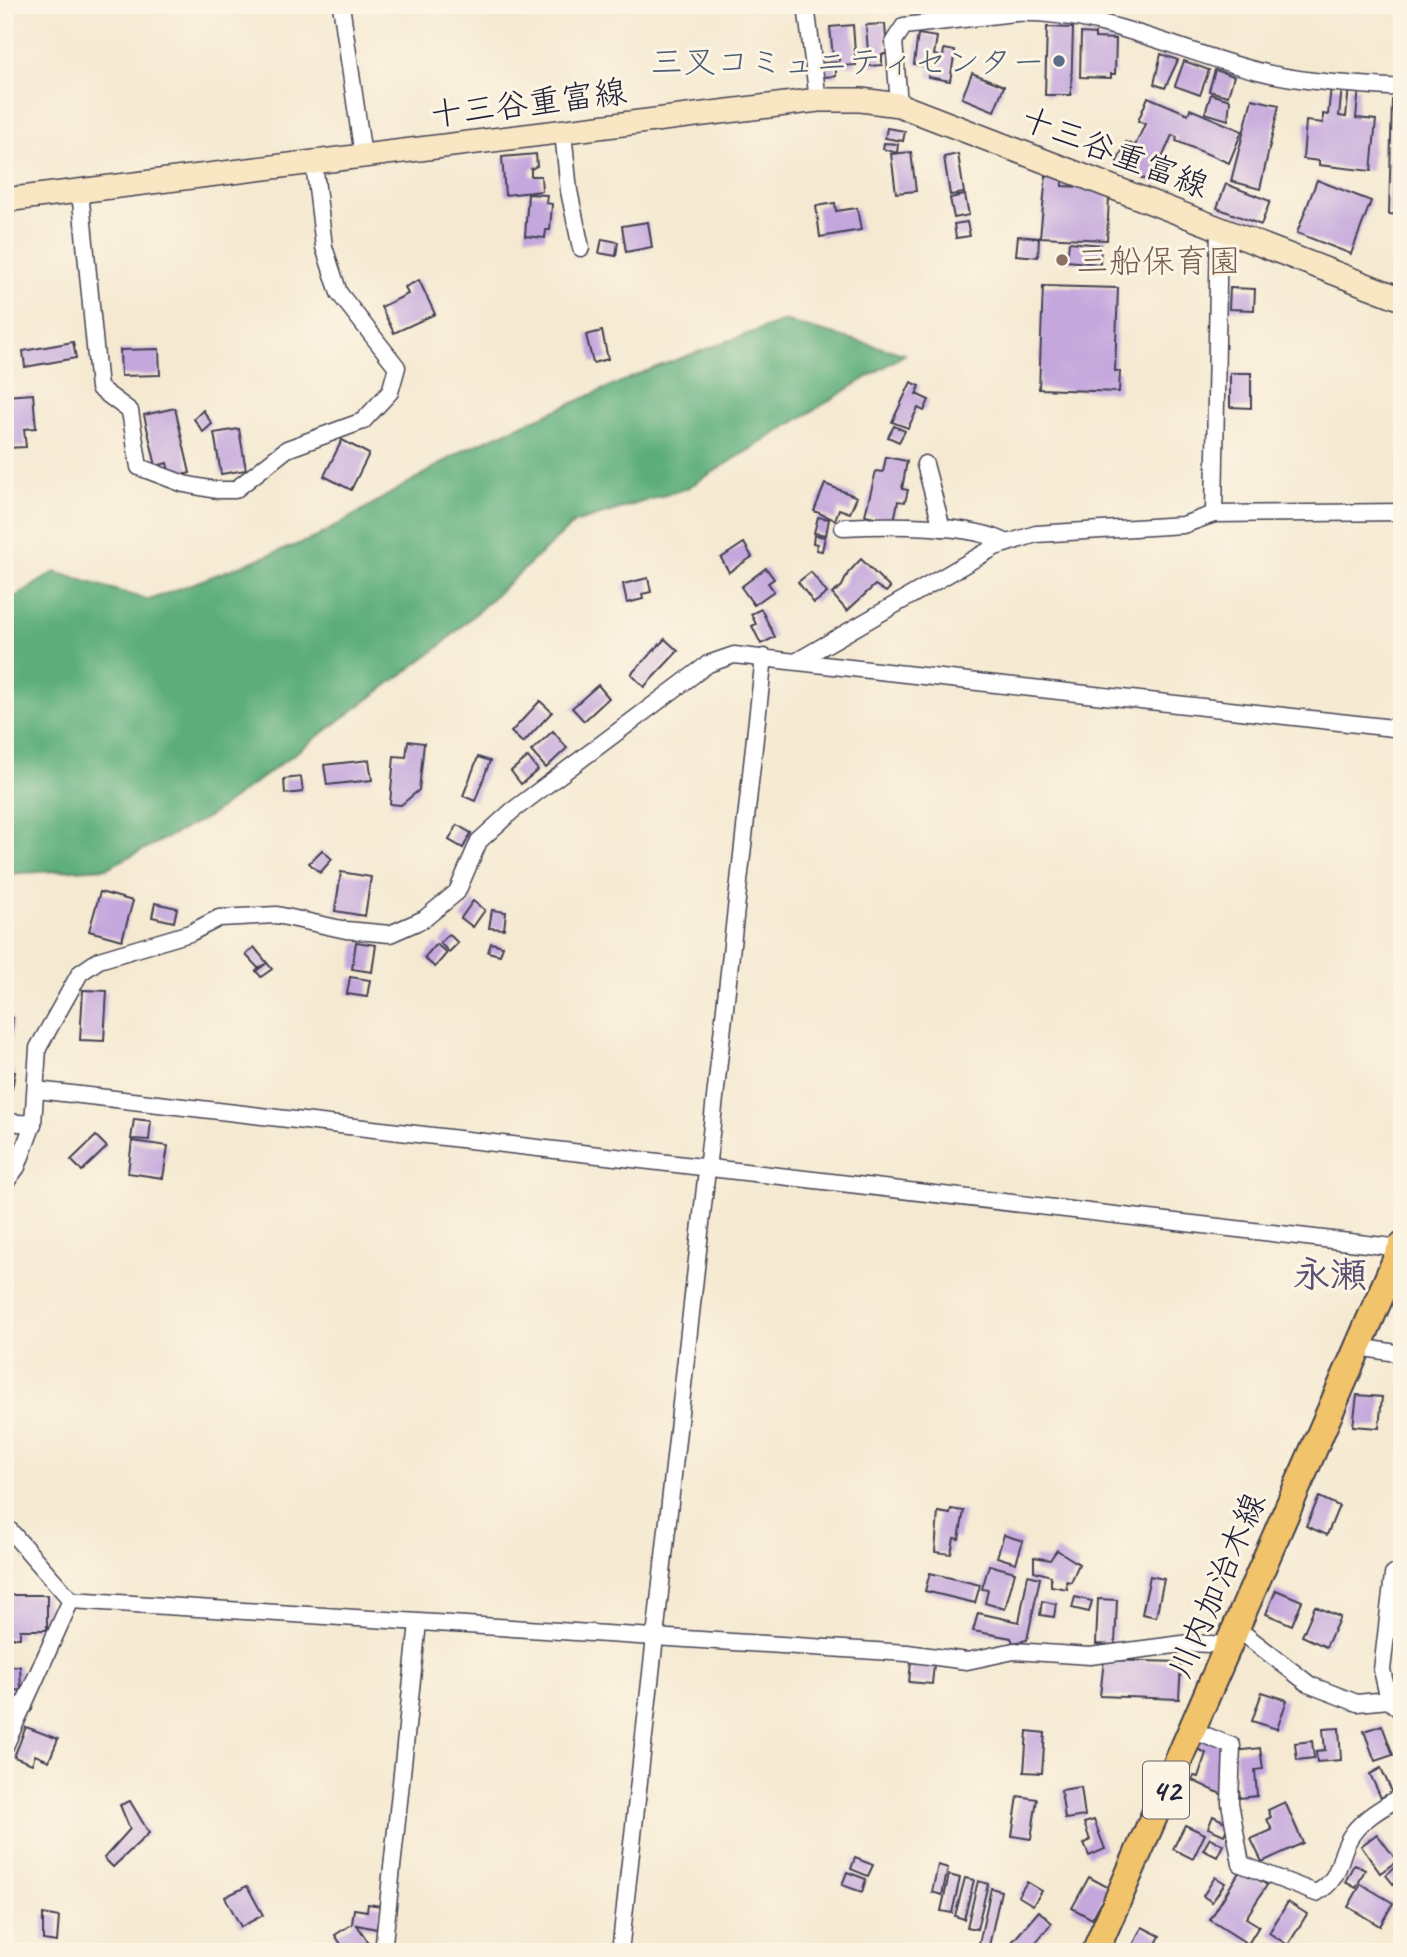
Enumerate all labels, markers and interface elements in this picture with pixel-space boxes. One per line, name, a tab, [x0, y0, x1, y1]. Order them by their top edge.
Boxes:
place label: 三叉コミュニティセンター	[650, 41, 1045, 83]
marker: 三叉コミュニティセンター	[1051, 53, 1067, 69]
street label: 十三谷重富線	[427, 70, 629, 136]
street label: 十三谷重富線	[1015, 97, 1215, 207]
place label: 三船保育園	[1076, 240, 1241, 282]
marker: 三船保育園	[1054, 252, 1070, 268]
district label: 永瀬	[1293, 1251, 1367, 1298]
street label: 川内加治木線	[1159, 1486, 1275, 1685]
road number: 42	[1143, 1762, 1189, 1818]

